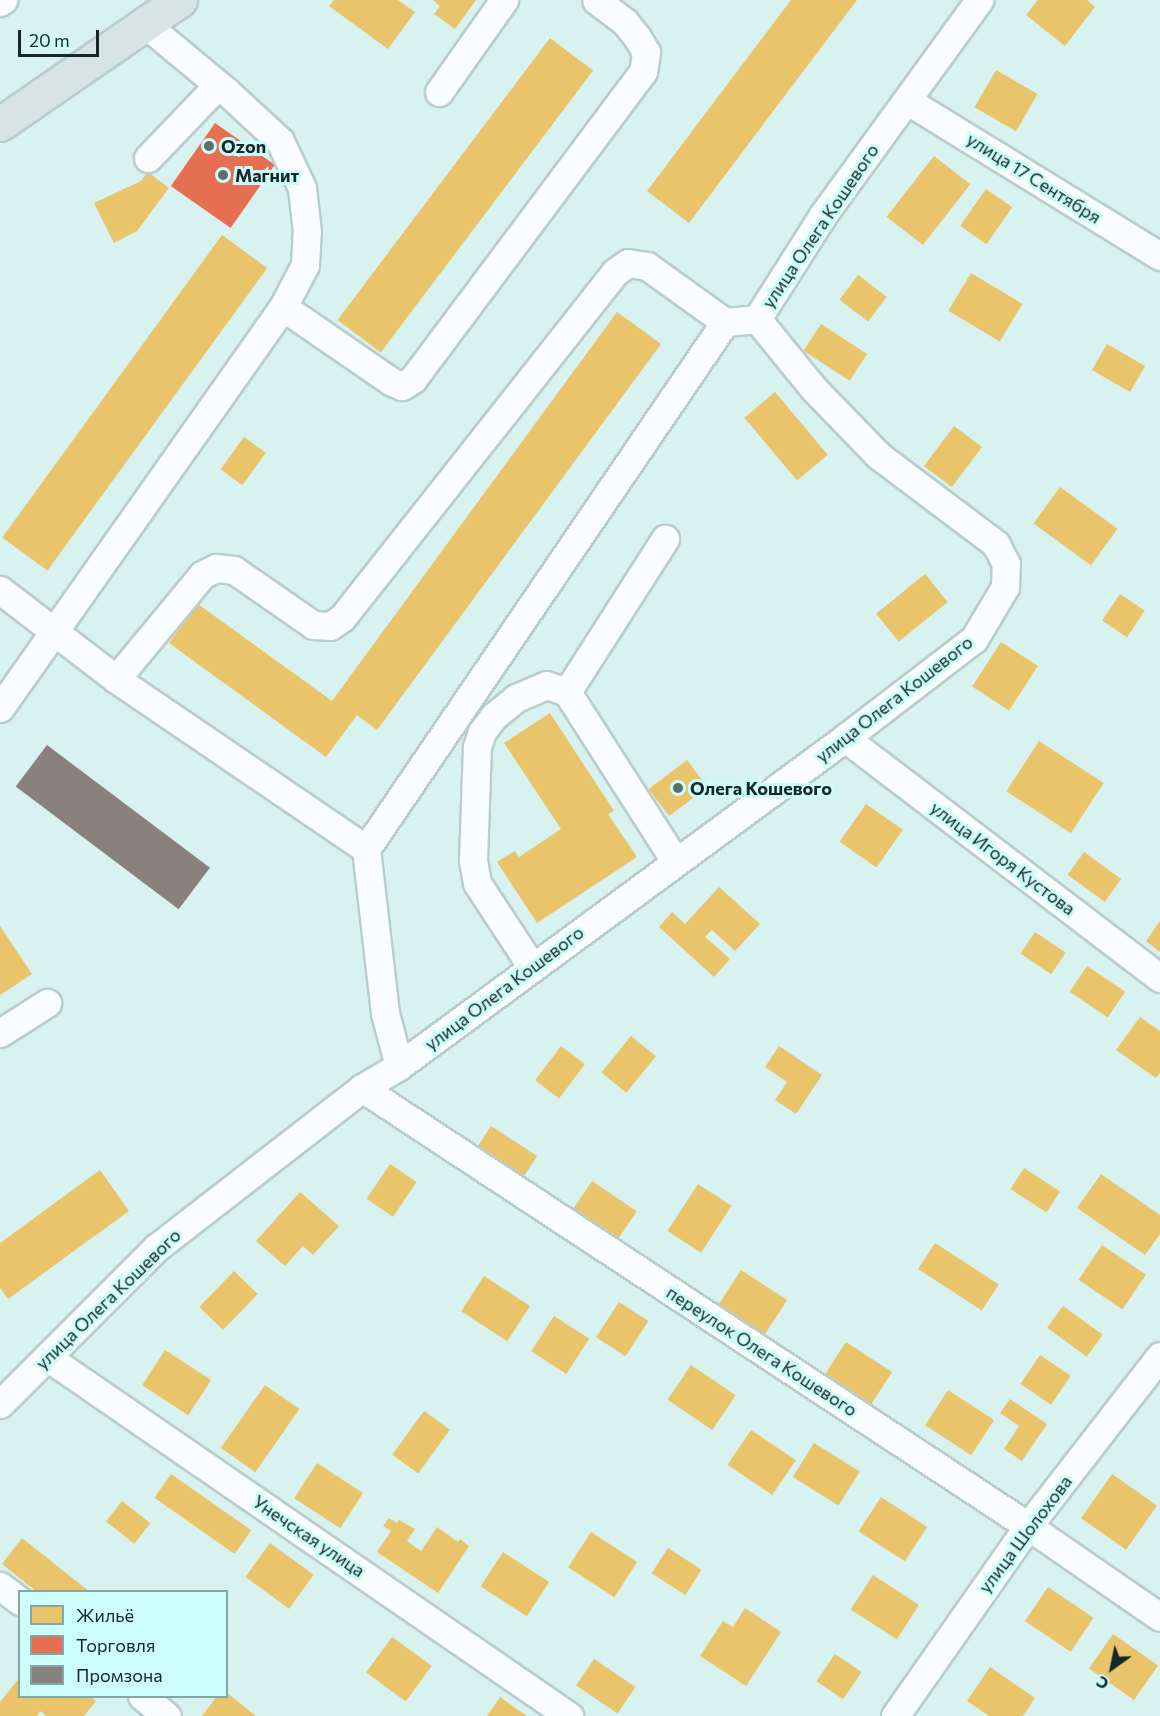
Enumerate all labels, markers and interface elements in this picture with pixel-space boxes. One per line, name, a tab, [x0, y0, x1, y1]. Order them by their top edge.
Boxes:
scale bar	[21, 18, 102, 56]
text: 20 m	[29, 29, 70, 51]
street label: улица 17 Сентября	[963, 128, 1105, 228]
place label: Ozon	[221, 135, 266, 157]
marker: Ozon	[202, 139, 216, 153]
street label: улица Олега Кошевого	[757, 140, 883, 312]
place label: Магнит	[235, 164, 299, 186]
marker: Магнит	[216, 168, 230, 182]
street label: улица Олега Кошевого	[811, 631, 977, 767]
place label: Олега Кошевого	[690, 777, 832, 799]
marker: Олега Кошевого	[671, 781, 685, 795]
street label: улица Игоря Кустова	[926, 797, 1080, 919]
street label: улица Олега Кошевого	[420, 921, 588, 1055]
street label: улица Олега Кошевого	[31, 1224, 185, 1374]
street label: переулок Олега Кошевого	[663, 1281, 861, 1421]
street label: улица Шолохова	[974, 1471, 1076, 1597]
street label: Унечская улица	[249, 1491, 369, 1581]
legend	[18, 1590, 228, 1698]
text: Жильё	[76, 1604, 134, 1626]
text: Торговля	[76, 1634, 155, 1656]
north arrow	[1082, 1638, 1142, 1698]
text: Промзона	[76, 1664, 163, 1686]
text: С	[1092, 1673, 1112, 1694]

